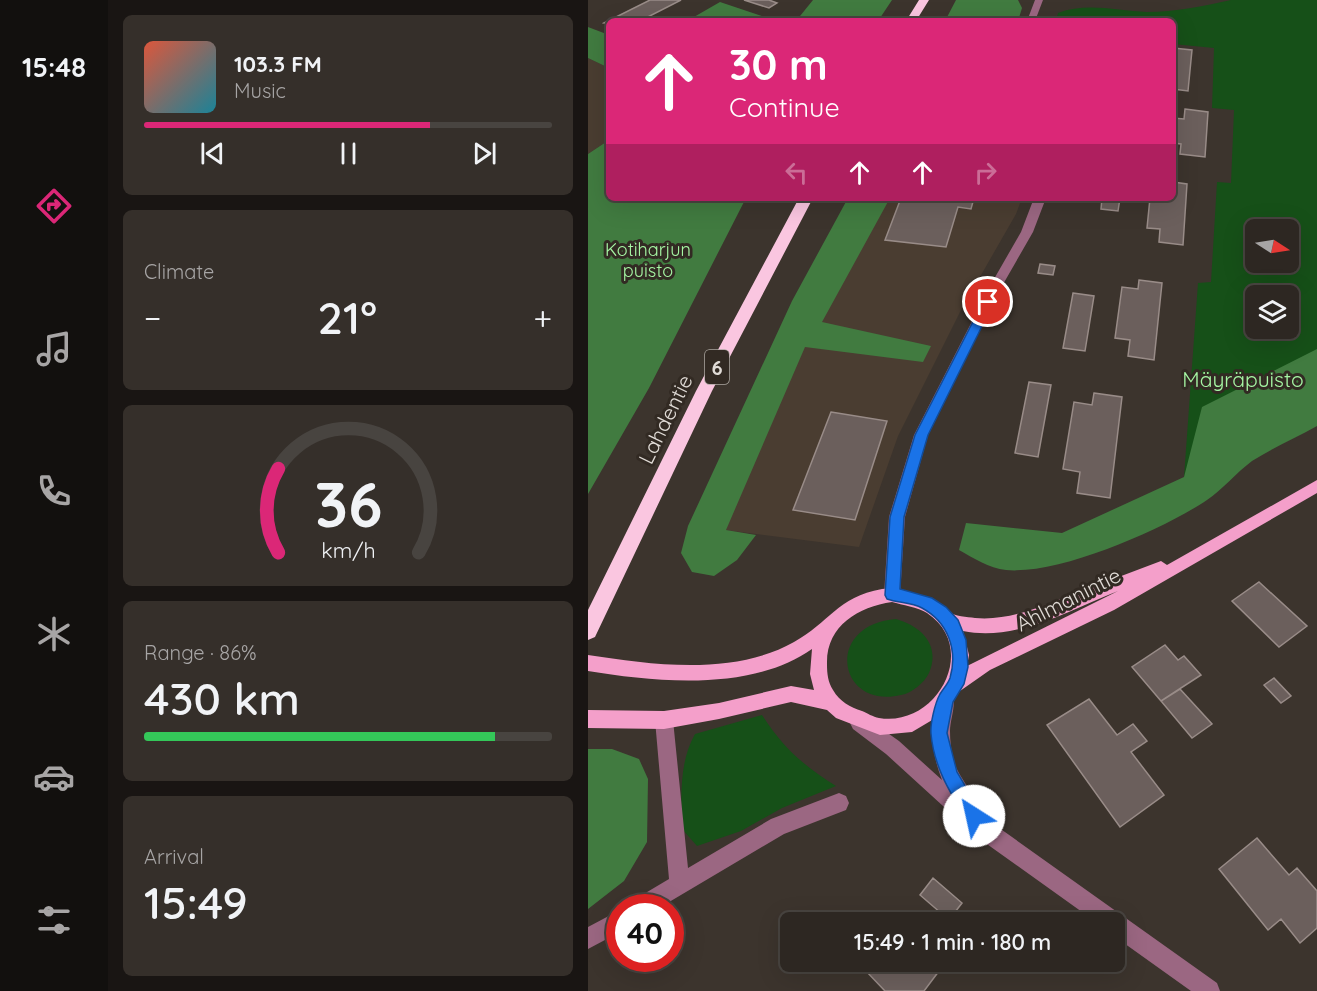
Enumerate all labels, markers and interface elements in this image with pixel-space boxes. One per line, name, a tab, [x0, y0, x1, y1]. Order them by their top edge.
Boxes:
text: 30 m	[729, 38, 828, 91]
icon: ahead	[630, 42, 708, 120]
text: 15:48	[22, 50, 86, 84]
text: 103.3 FM	[234, 50, 322, 78]
text: Music	[234, 78, 286, 103]
text: Continue	[729, 90, 840, 124]
icon: previous	[196, 137, 229, 170]
icon: pause	[332, 137, 365, 170]
icon: next	[468, 137, 501, 170]
icon: left	[780, 156, 813, 189]
icon: ahead	[843, 156, 876, 189]
icon: ahead	[906, 156, 939, 189]
icon: right	[969, 156, 1002, 189]
icon: directions	[33, 185, 75, 227]
north arrow	[1245, 219, 1299, 273]
map controls	[1245, 219, 1299, 339]
park label: Kotiharjun puisto	[605, 238, 691, 282]
text: Climate	[144, 259, 214, 284]
pin	[962, 276, 1013, 327]
icon: arrive	[971, 285, 1004, 318]
button: layers	[1245, 285, 1299, 339]
text: 21°	[318, 289, 377, 345]
text: −	[144, 297, 161, 338]
text: +	[533, 297, 552, 338]
icon: music	[33, 328, 75, 370]
road number: 6	[705, 350, 729, 384]
park label: Mäyräpuisto	[1182, 366, 1304, 392]
street label: Lahdentie	[632, 370, 698, 468]
text: 36	[314, 465, 382, 543]
icon: phone	[33, 470, 75, 512]
text: km/h	[321, 537, 375, 563]
street label: Ahlmanintie	[1011, 561, 1125, 637]
icon: climate	[33, 613, 75, 655]
text: Range · 86%	[144, 640, 256, 665]
text: 430 km	[144, 670, 300, 726]
icon: car	[33, 756, 75, 798]
position arrow	[942, 784, 1006, 848]
text: Arrival	[144, 844, 204, 869]
text: 15:49	[144, 874, 248, 930]
speed limit sign: 40	[606, 894, 684, 972]
icon: filters	[33, 899, 75, 941]
text: 15:49 · 1 min · 180 m	[854, 928, 1051, 956]

